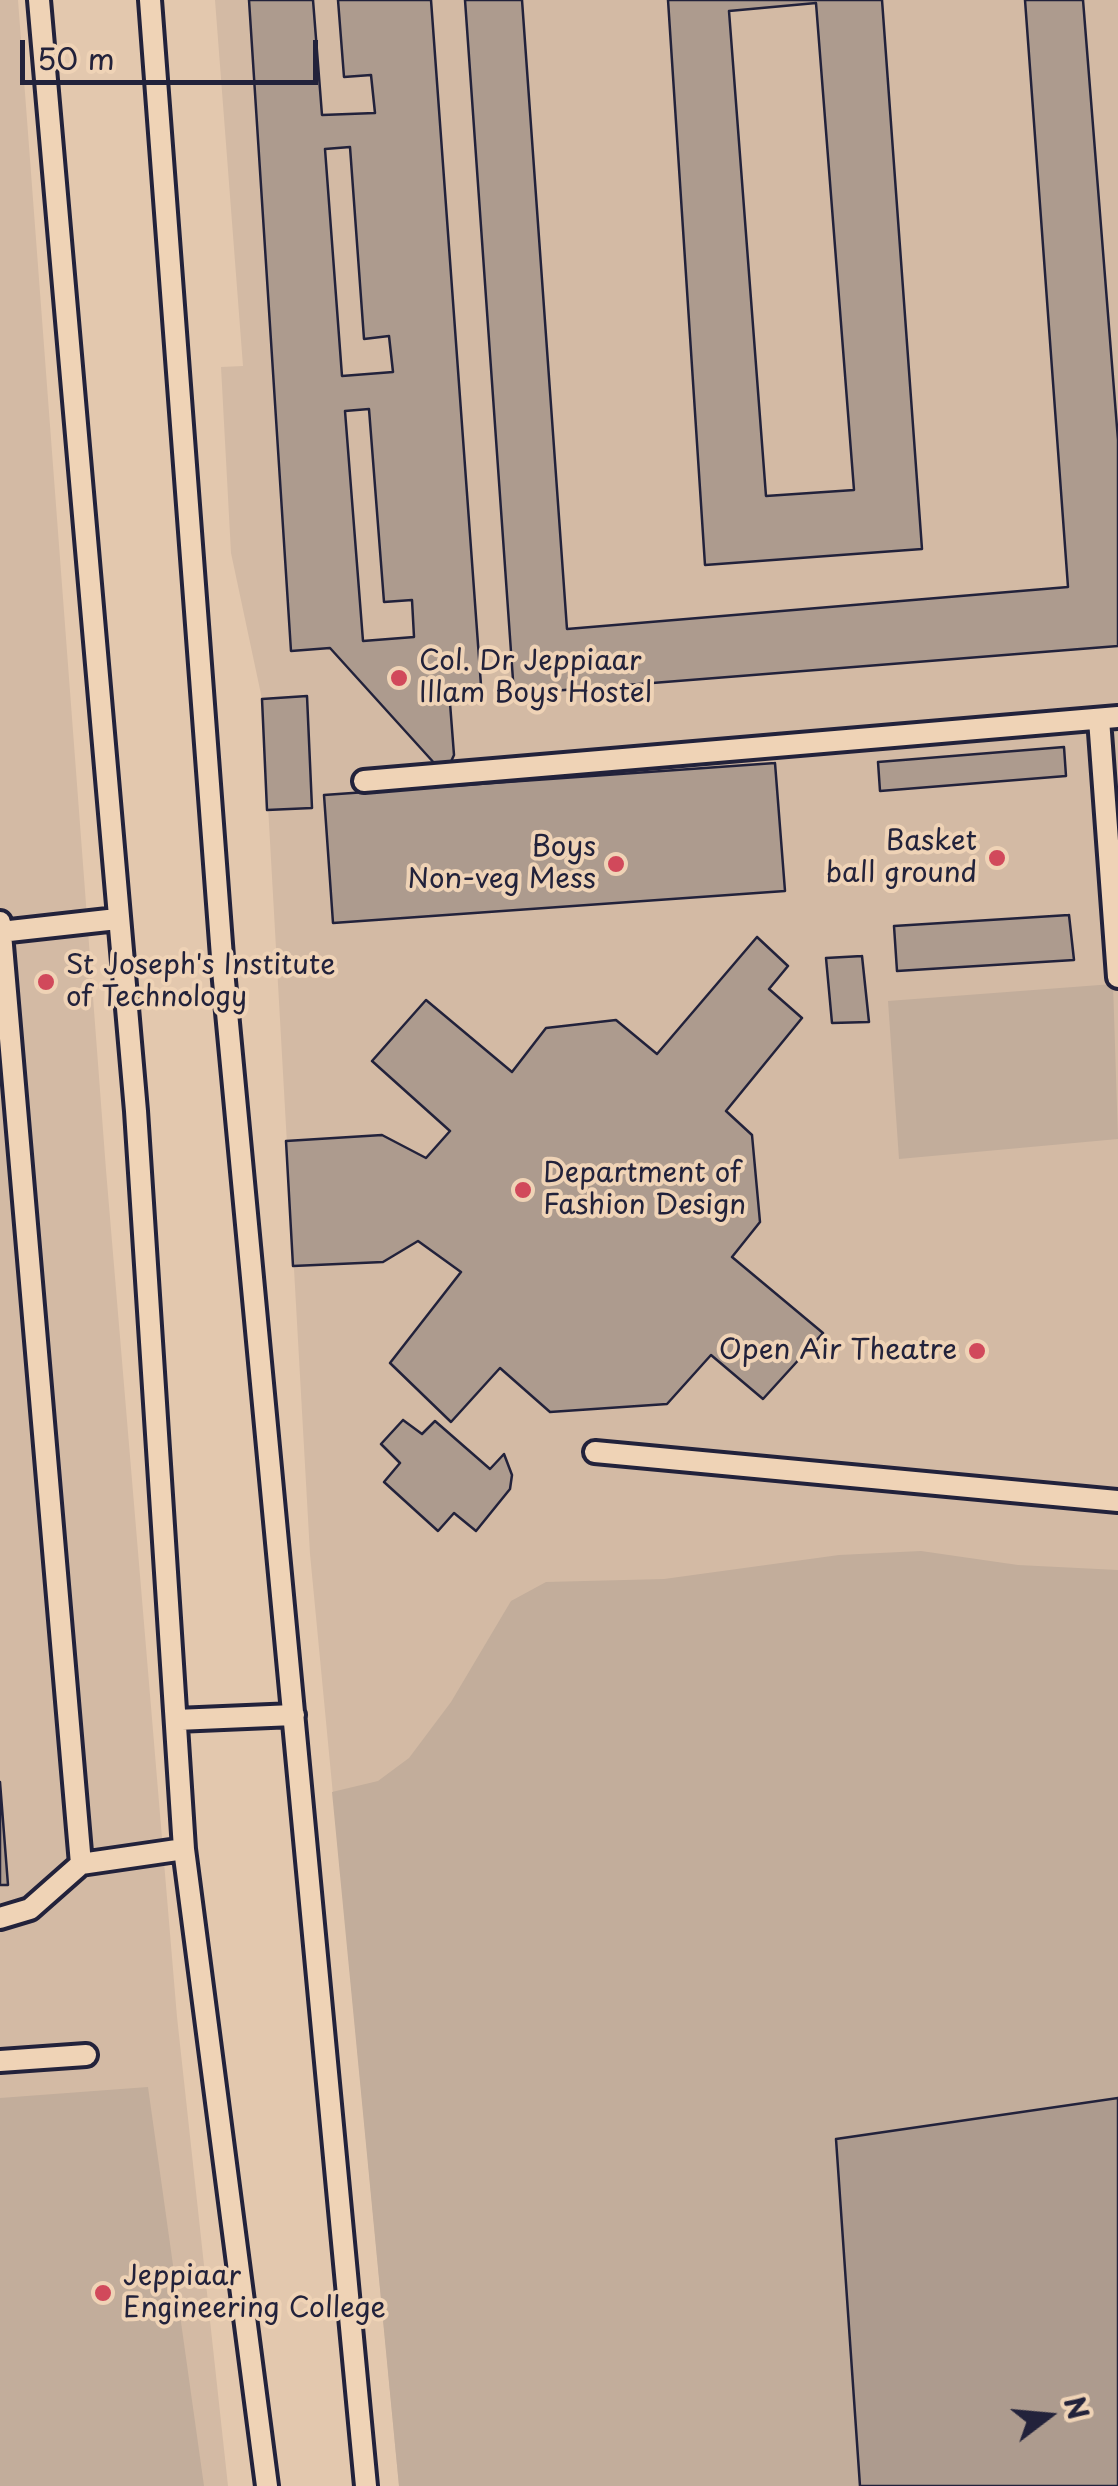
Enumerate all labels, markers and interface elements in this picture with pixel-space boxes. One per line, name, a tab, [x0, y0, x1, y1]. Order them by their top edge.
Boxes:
scale bar	[25, 20, 322, 82]
text: 50 m	[37, 35, 115, 80]
place label: Col. Dr Jeppiaar Illam Boys Hostel	[419, 645, 652, 711]
marker: Col. Dr Jeppiaar Illam Boys Hostel	[388, 667, 410, 689]
place label: Basket ball ground	[826, 825, 977, 891]
place label: Boys Non-veg Mess	[407, 831, 596, 897]
marker: Basket ball ground	[986, 847, 1008, 869]
marker: Boys Non-veg Mess	[605, 853, 627, 875]
place label: St Joseph's Institute of Technology	[66, 949, 335, 1015]
marker: St Joseph's Institute of Technology	[35, 971, 57, 993]
place label: Department of Fashion Design	[543, 1157, 746, 1223]
marker: Department of Fashion Design	[512, 1179, 534, 1201]
place label: Open Air Theatre	[719, 1334, 957, 1368]
marker: Open Air Theatre	[966, 1340, 988, 1362]
place label: Jeppiaar Engineering College	[123, 2260, 386, 2326]
marker: Jeppiaar Engineering College	[92, 2282, 114, 2304]
north arrow	[998, 2366, 1098, 2466]
text: N	[1054, 2391, 1101, 2424]

